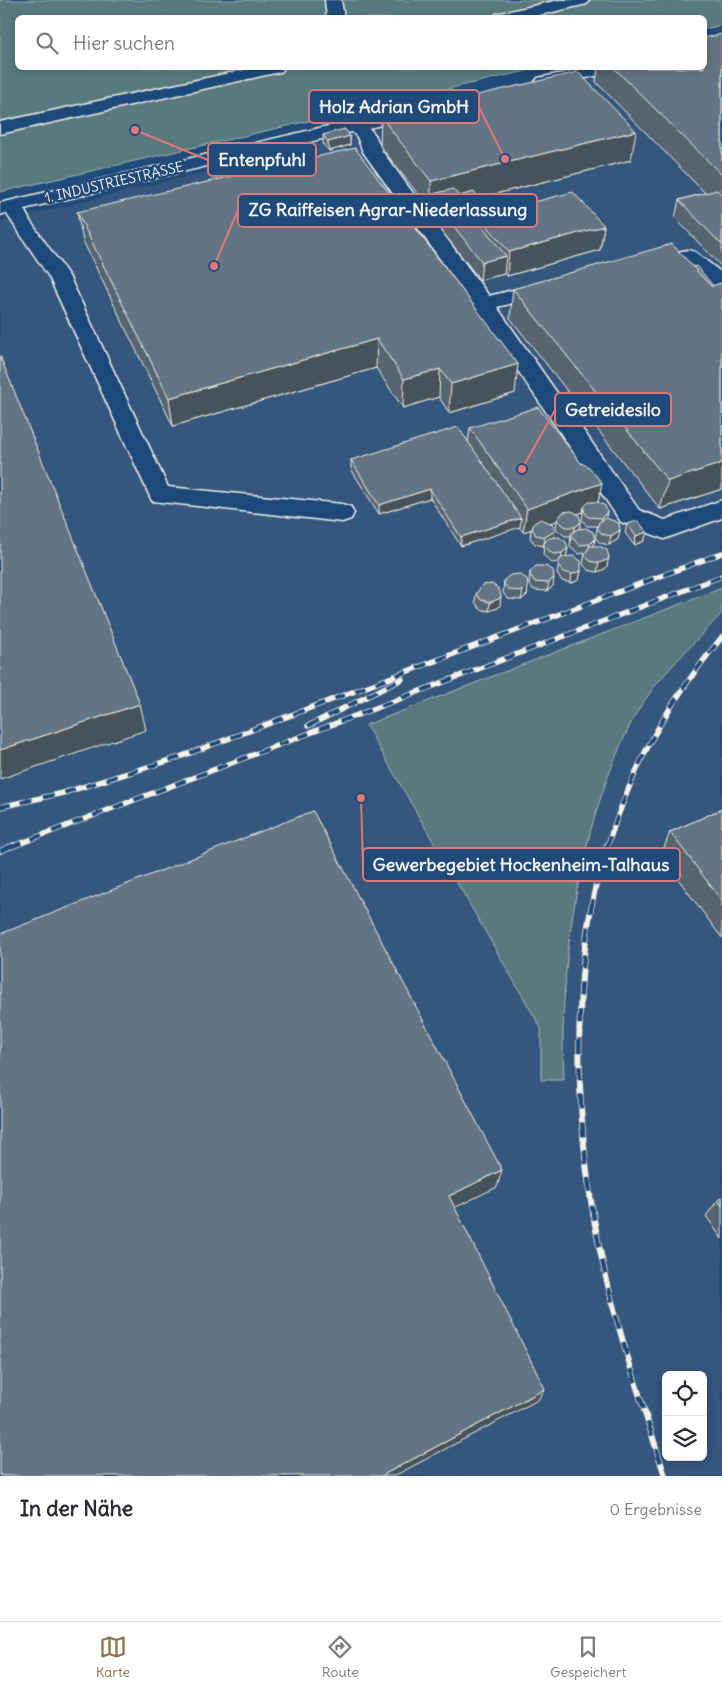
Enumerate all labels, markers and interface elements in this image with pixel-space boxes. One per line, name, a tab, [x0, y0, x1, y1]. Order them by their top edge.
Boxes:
search box	[15, 15, 707, 70]
icon: search	[33, 29, 61, 57]
text: Hier suchen	[73, 31, 175, 55]
callout: Holz Adrian GmbH	[309, 90, 479, 123]
text: Holz Adrian GmbH	[319, 95, 469, 118]
callout: Entenpfuhl	[208, 143, 316, 176]
text: Entenpfuhl	[218, 148, 306, 171]
street label: 1. INDUSTRIESTRASSE	[43, 157, 185, 207]
callout: ZG Raiffeisen Agrar-Niederlassung	[238, 194, 537, 227]
text: ZG Raiffeisen Agrar-Niederlassung	[249, 198, 527, 221]
callout: Getreidesilo	[555, 393, 671, 426]
text: Getreidesilo	[565, 398, 661, 421]
callout: Gewerbegebiet Hockenheim-Talhaus	[363, 848, 680, 881]
text: Gewerbegebiet Hockenheim-Talhaus	[373, 853, 670, 876]
map controls	[662, 1371, 707, 1461]
button: locate	[662, 1371, 707, 1416]
button: layers	[662, 1416, 707, 1461]
text: In der Nähe	[20, 1495, 133, 1522]
text: 0 Ergebnisse	[610, 1499, 702, 1519]
tab: Karte	[96, 1633, 130, 1681]
tab: Route	[322, 1633, 359, 1681]
tab: Gespeichert	[550, 1633, 626, 1681]

